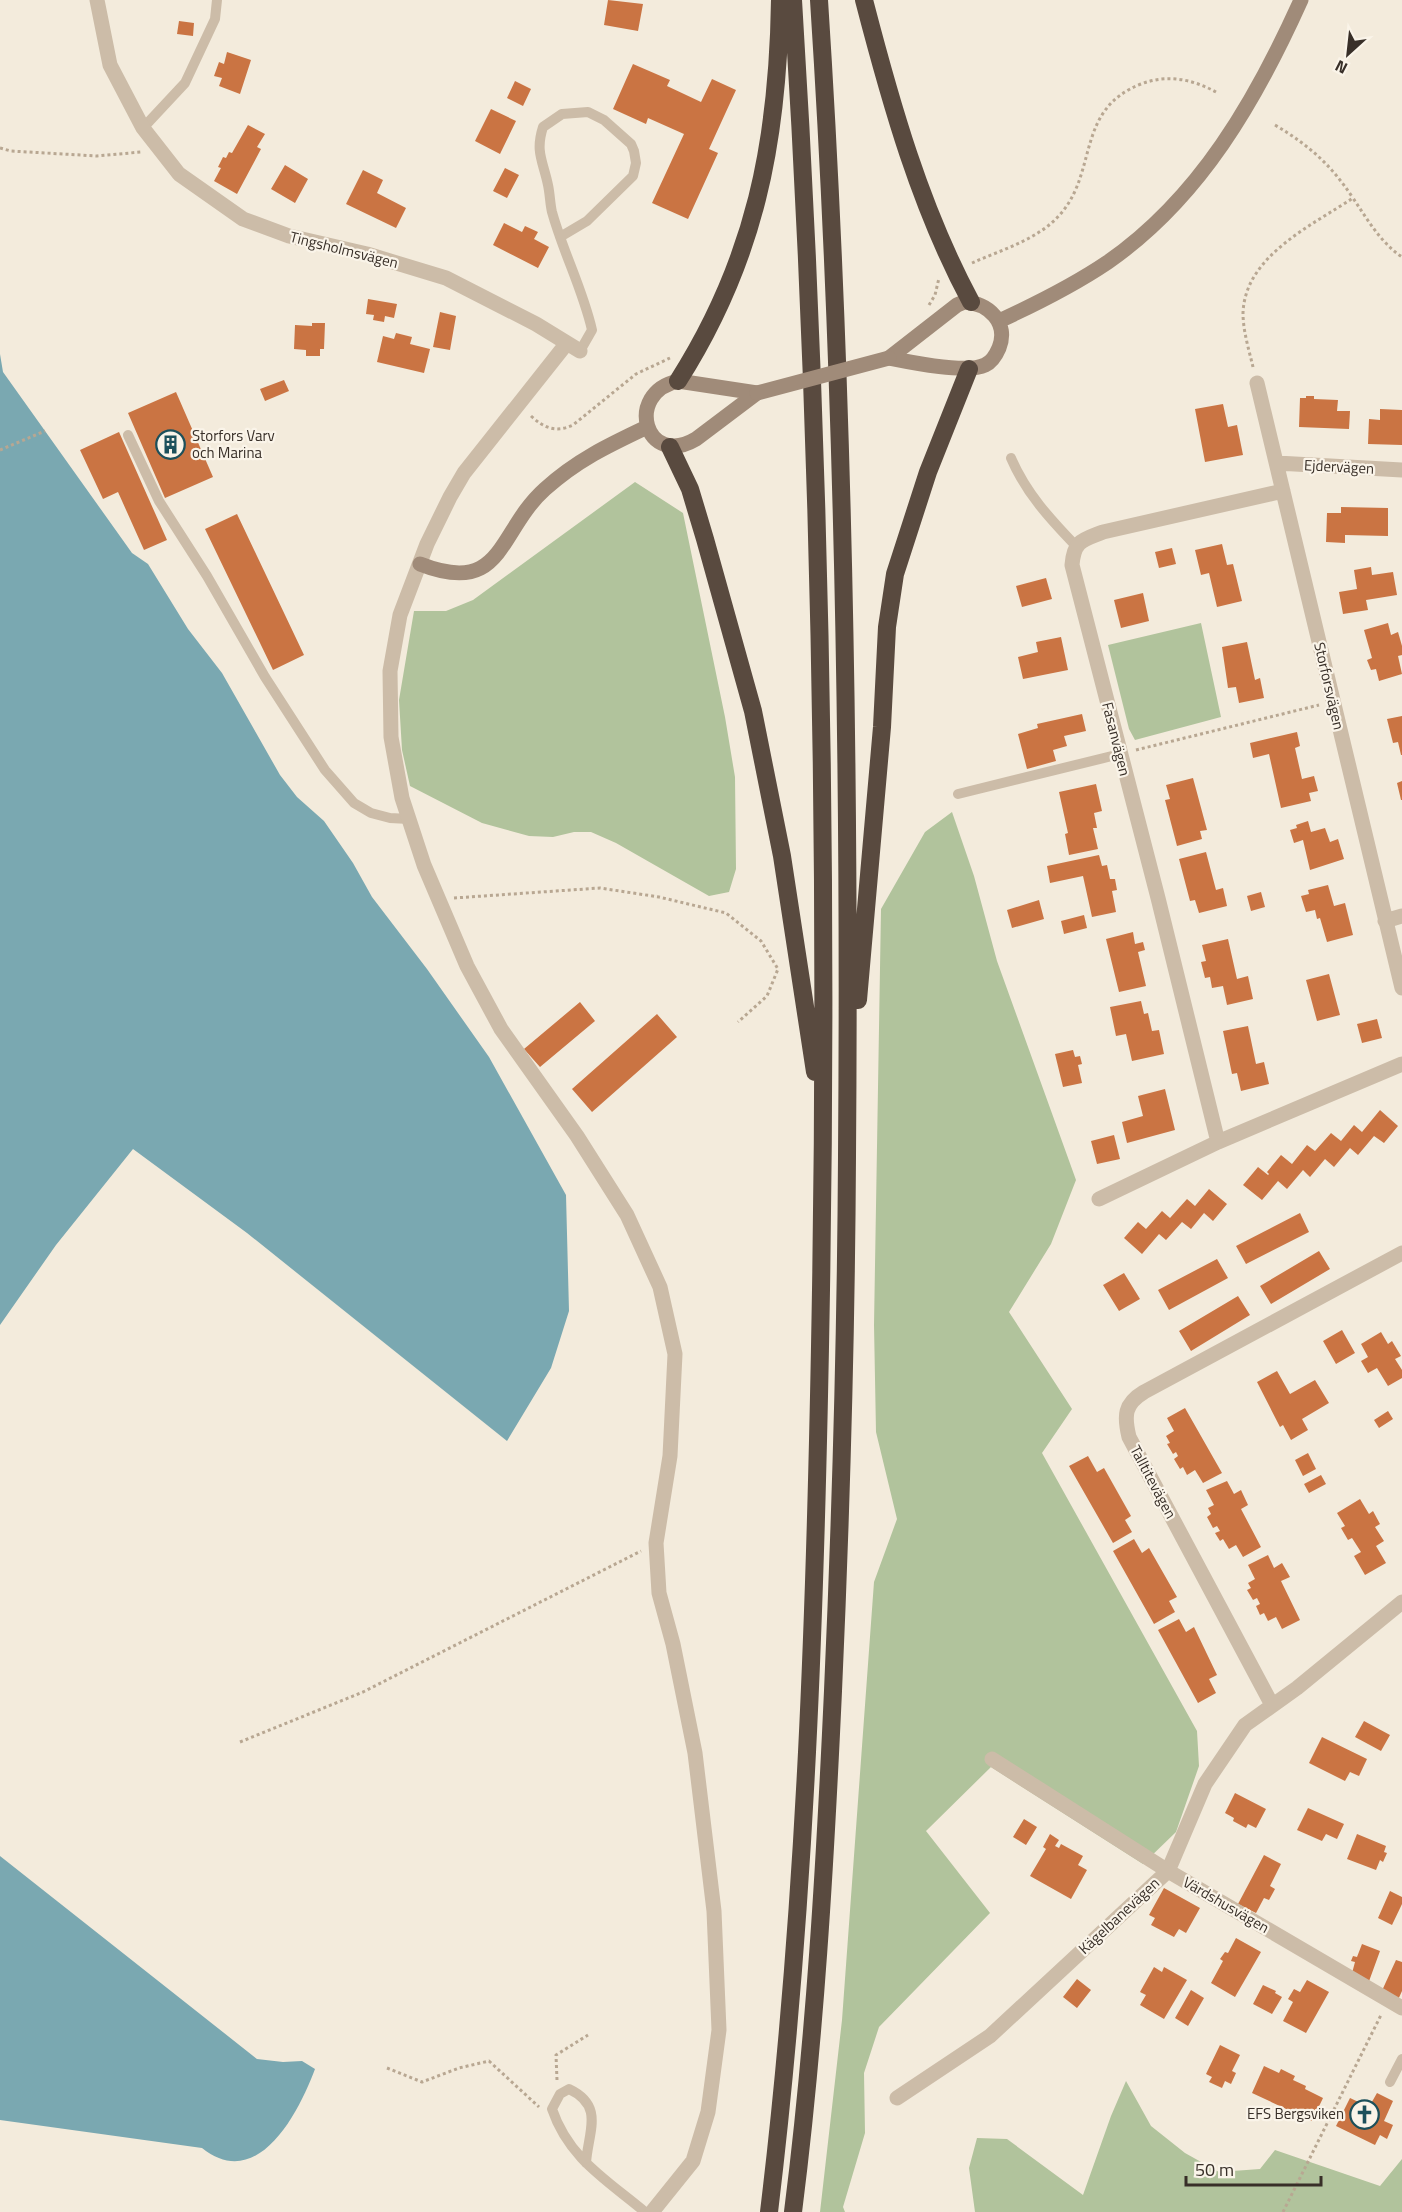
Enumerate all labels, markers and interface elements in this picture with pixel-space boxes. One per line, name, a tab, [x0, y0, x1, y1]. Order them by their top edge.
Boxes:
north arrow	[1318, 24, 1378, 84]
text: N	[1331, 54, 1352, 81]
street label: Tingsholmsvägen	[288, 225, 401, 274]
place label: Storfors Varv och Marina	[192, 424, 275, 464]
building icon: Storfors Varv och Marina	[155, 429, 187, 461]
street label: Ejdervägen	[1303, 453, 1375, 480]
street label: Storforsvägen	[1308, 640, 1351, 732]
street label: Fasanvägen	[1096, 700, 1137, 778]
street label: Talltitevägen	[1124, 1441, 1182, 1523]
street label: Värdshusvägen	[1179, 1870, 1274, 1939]
street label: Kägelbanevägen	[1073, 1872, 1164, 1959]
church icon: EFS Bergsviken	[1349, 2098, 1381, 2130]
place label: EFS Bergsviken	[1247, 2102, 1344, 2125]
scale bar	[1186, 2149, 1321, 2187]
text: 50 m	[1195, 2156, 1234, 2183]

